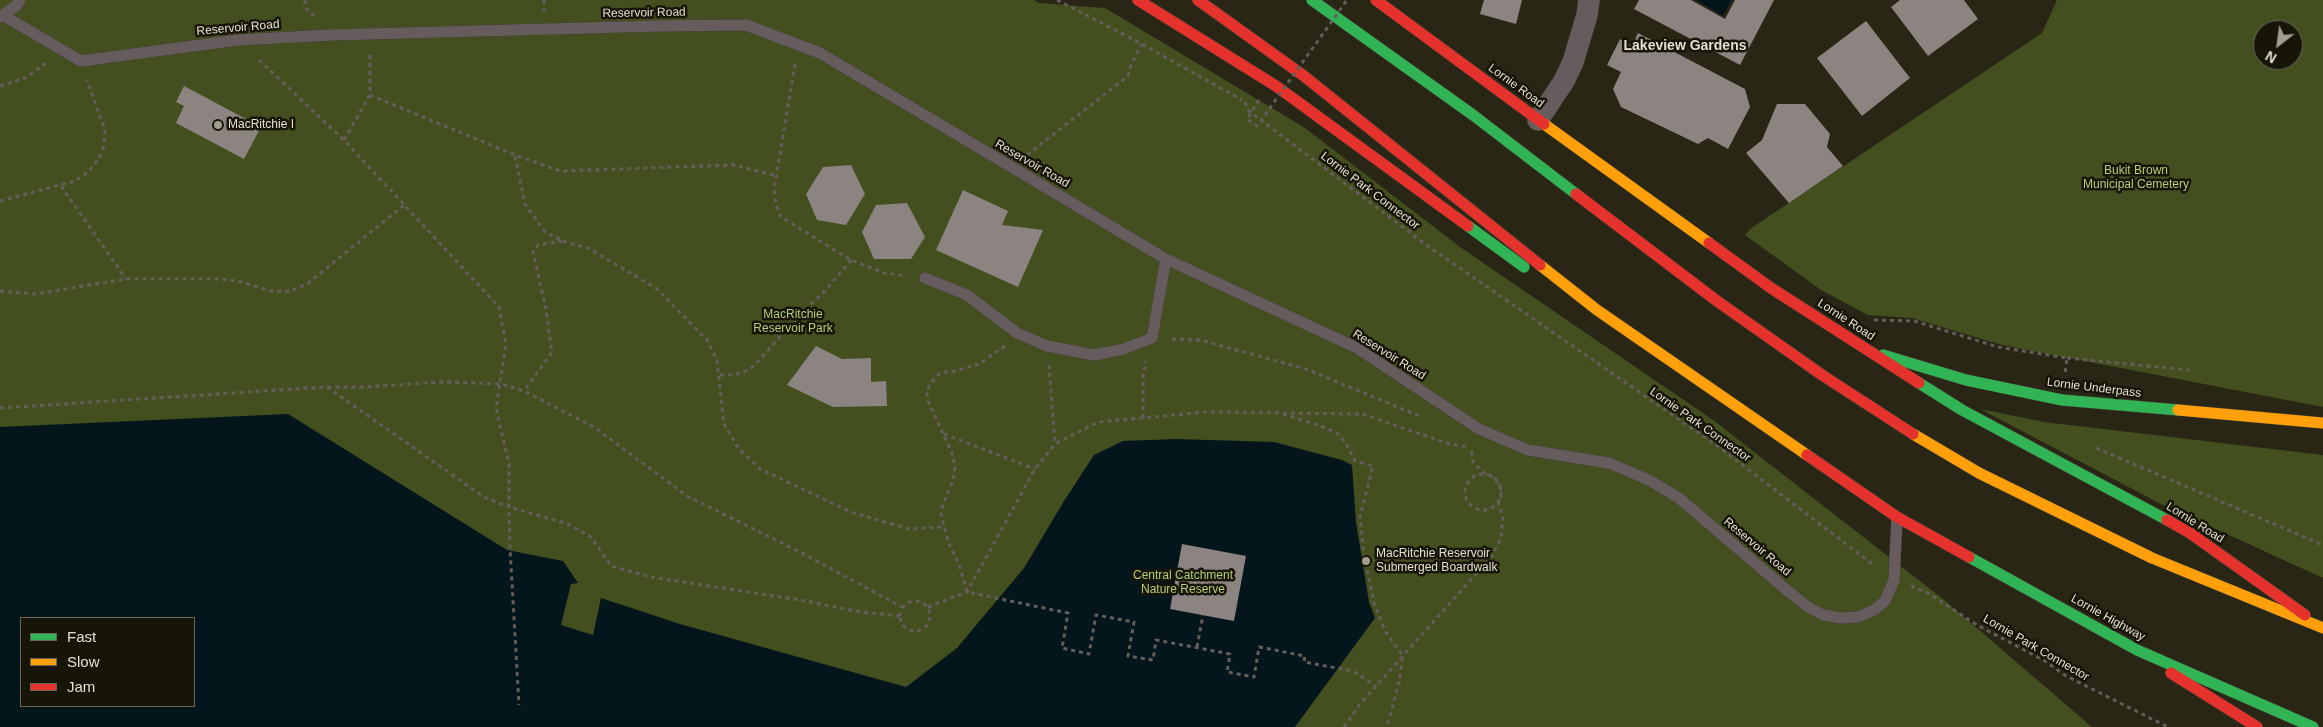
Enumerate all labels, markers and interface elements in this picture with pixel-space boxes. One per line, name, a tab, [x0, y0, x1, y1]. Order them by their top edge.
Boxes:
street label: Reservoir Road	[602, 5, 686, 21]
street label: Reservoir Road	[196, 17, 280, 39]
north arrow	[2253, 20, 2303, 70]
district label: Lakeview Gardens	[1624, 38, 1746, 54]
text: N	[2263, 48, 2279, 67]
street label: Lornie Road	[1485, 61, 1547, 111]
place label: MacRitchie I	[228, 118, 294, 132]
marker: MacRitchie I	[212, 119, 224, 131]
street label: Reservoir Road	[992, 137, 1072, 191]
street label: Lornie Park Connector	[1318, 149, 1422, 233]
park label: Bukit Brown Municipal Cemetery	[2083, 164, 2189, 192]
street label: Lornie Road	[1815, 296, 1877, 344]
park label: MacRitchie Reservoir Park	[753, 308, 833, 336]
street label: Reservoir Road	[1350, 327, 1428, 383]
street label: Lornie Underpass	[2046, 375, 2142, 401]
street label: Lornie Park Connector	[1647, 385, 1753, 465]
street label: Lornie Road	[2163, 500, 2227, 546]
street label: Reservoir Road	[1720, 515, 1794, 579]
place label: MacRitchie Reservoir Submerged Boardwalk	[1376, 547, 1497, 575]
marker: MacRitchie Reservoir Submerged Boardwalk	[1360, 555, 1372, 567]
park label: Central Catchment Nature Reserve	[1133, 569, 1233, 597]
street label: Lornie Highway	[2068, 592, 2148, 644]
street label: Lornie Park Connector	[1980, 612, 2092, 684]
legend	[20, 617, 195, 707]
text: Fast	[67, 628, 96, 645]
text: Slow	[67, 653, 100, 670]
text: Jam	[67, 678, 95, 695]

